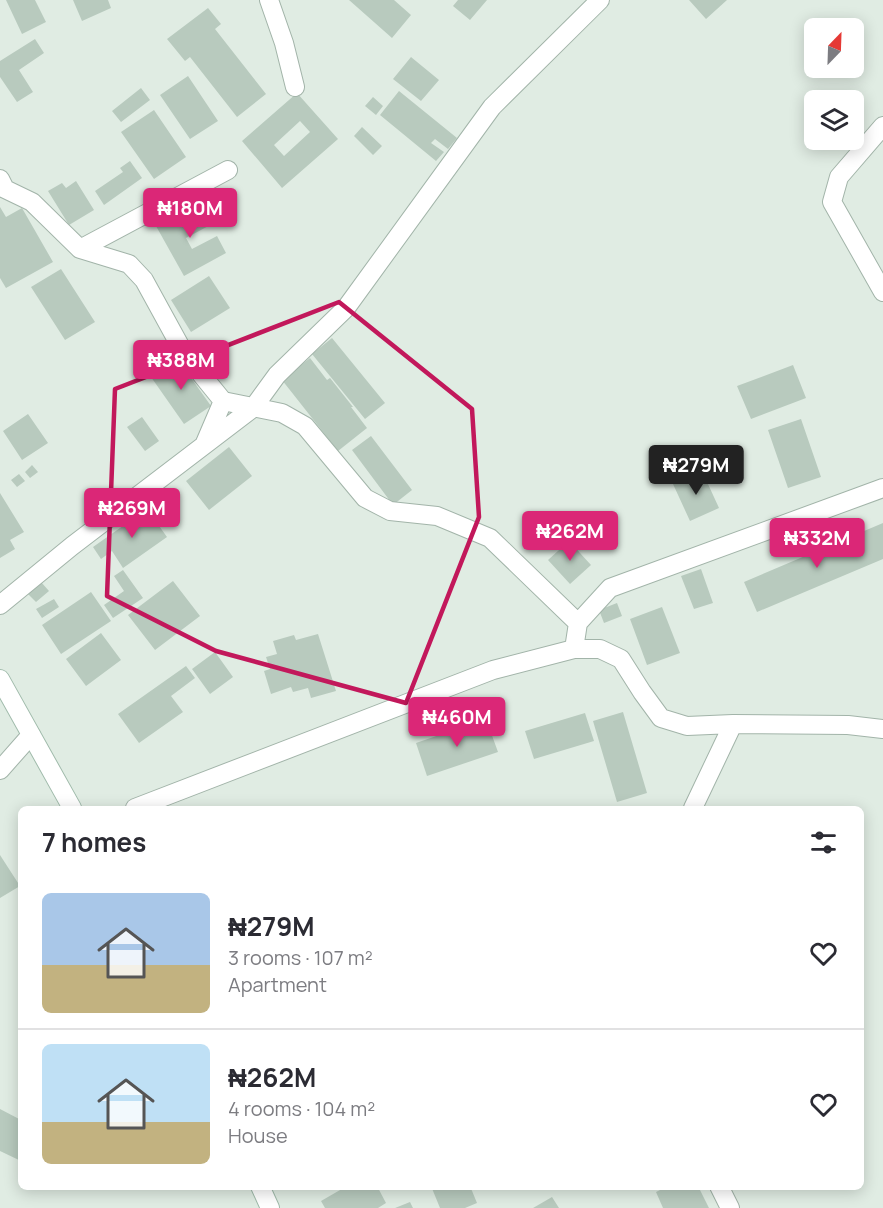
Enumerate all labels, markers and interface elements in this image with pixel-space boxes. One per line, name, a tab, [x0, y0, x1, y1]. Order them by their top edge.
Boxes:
north arrow	[804, 18, 864, 78]
map controls	[804, 18, 864, 150]
button: layers	[804, 90, 864, 150]
pin: ₦180M	[148, 188, 232, 239]
text: ₦180M	[157, 194, 223, 221]
pin: ₦388M	[139, 340, 223, 391]
text: ₦388M	[147, 346, 215, 373]
pin: ₦279M	[654, 445, 738, 496]
text: ₦279M	[663, 451, 729, 478]
pin: ₦269M	[90, 488, 174, 539]
text: ₦269M	[98, 494, 166, 521]
pin: ₦262M	[528, 511, 612, 562]
text: ₦262M	[536, 517, 604, 544]
pin: ₦332M	[775, 518, 859, 569]
text: ₦332M	[784, 524, 850, 551]
pin: ₦460M	[415, 697, 499, 748]
text: ₦460M	[422, 703, 492, 730]
text: 7 homes	[42, 824, 146, 860]
icon: filters	[807, 826, 840, 859]
text: ₦279M	[228, 908, 315, 944]
icon: home	[90, 917, 162, 989]
icon: heart	[807, 937, 840, 970]
text: 3 rooms · 107 m²	[228, 944, 373, 971]
text: Apartment	[228, 971, 327, 998]
text: ₦262M	[228, 1059, 316, 1095]
icon: home	[90, 1068, 162, 1140]
icon: heart	[807, 1088, 840, 1121]
text: 4 rooms · 104 m²	[228, 1095, 375, 1122]
text: House	[228, 1122, 288, 1149]

